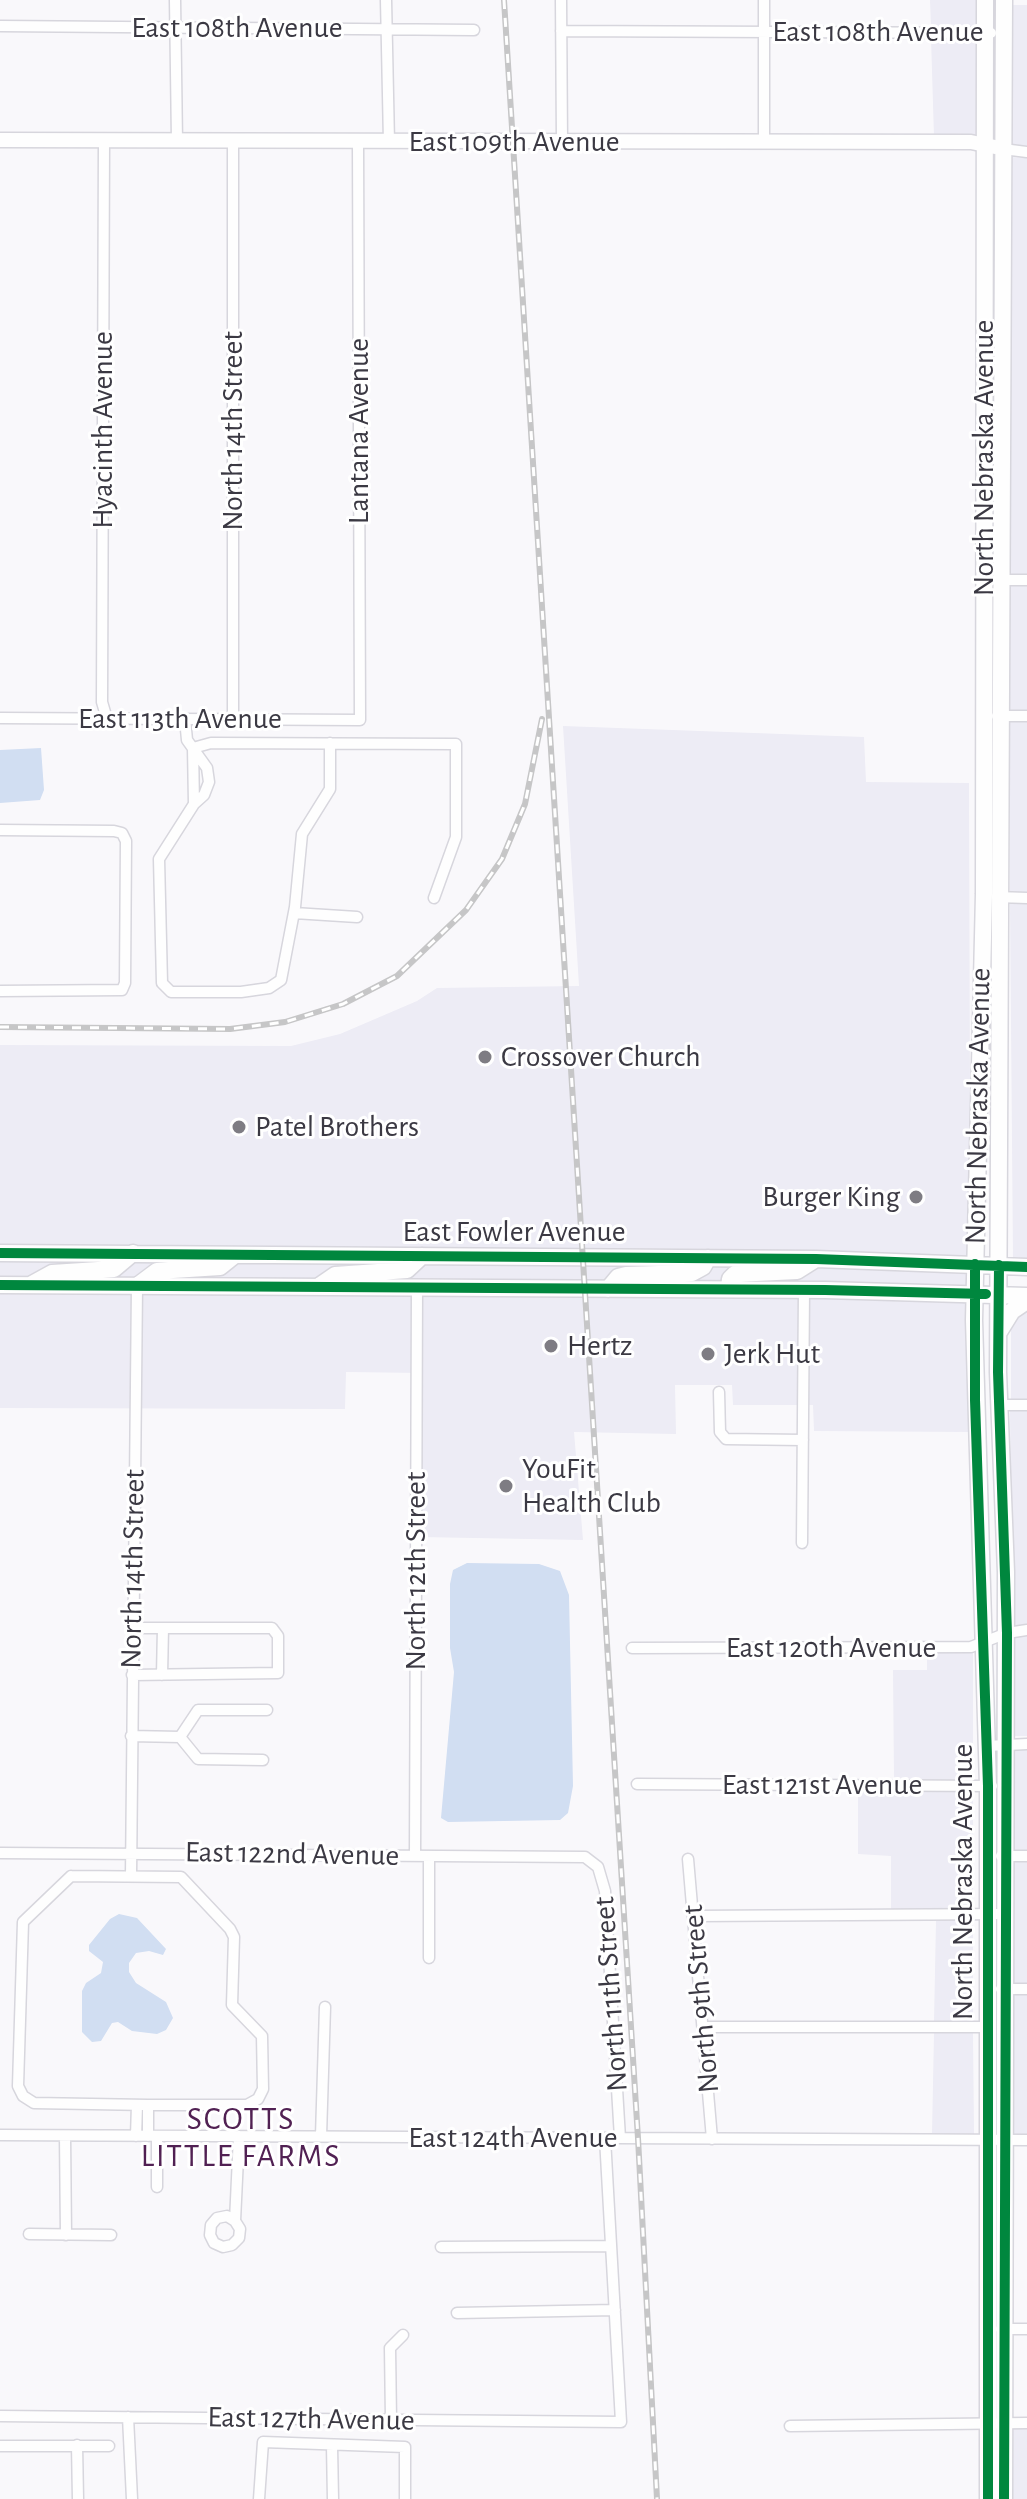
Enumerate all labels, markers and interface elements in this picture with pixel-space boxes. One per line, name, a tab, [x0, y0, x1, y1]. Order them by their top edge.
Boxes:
street label: East 108th Avenue	[131, 10, 343, 46]
street label: East 108th Avenue	[772, 14, 984, 50]
street label: East 109th Avenue	[408, 124, 620, 160]
street label: North Nebraska Avenue	[966, 320, 1002, 596]
street label: Hyacinth Avenue	[85, 331, 121, 529]
street label: North 14th Street	[215, 331, 251, 531]
street label: Lantana Avenue	[341, 338, 377, 524]
street label: East 113th Avenue	[78, 701, 282, 737]
street label: North Nebraska Avenue	[958, 967, 998, 1245]
place label: Crossover Church	[501, 1039, 701, 1075]
marker: Crossover Church	[476, 1048, 494, 1066]
place label: Patel Brothers	[255, 1109, 419, 1145]
marker: Patel Brothers	[230, 1118, 248, 1136]
place label: Burger King	[762, 1179, 900, 1215]
marker: Burger King	[907, 1188, 925, 1206]
street label: East Fowler Avenue	[402, 1214, 626, 1250]
place label: Hertz	[567, 1328, 632, 1364]
place label: Jerk Hut	[724, 1336, 820, 1372]
marker: Hertz	[542, 1337, 560, 1355]
marker: Jerk Hut	[699, 1345, 717, 1363]
place label: YouFit Health Club	[522, 1451, 661, 1522]
street label: North 14th Street	[113, 1469, 153, 1669]
street label: North 12th Street	[398, 1472, 434, 1670]
marker: YouFit Health Club	[497, 1477, 515, 1495]
street label: East 120th Avenue	[726, 1630, 936, 1666]
street label: North Nebraska Avenue	[945, 1744, 981, 2020]
street label: East 121st Avenue	[722, 1767, 922, 1803]
street label: East 122nd Avenue	[185, 1834, 399, 1874]
street label: North 11th Street	[586, 1895, 636, 2093]
street label: North 9th Street	[675, 1903, 727, 2095]
district label: SCOTTS LITTLE FARMS	[141, 2100, 341, 2175]
street label: East 124th Avenue	[408, 2120, 618, 2156]
street label: East 127th Avenue	[207, 2399, 415, 2439]

